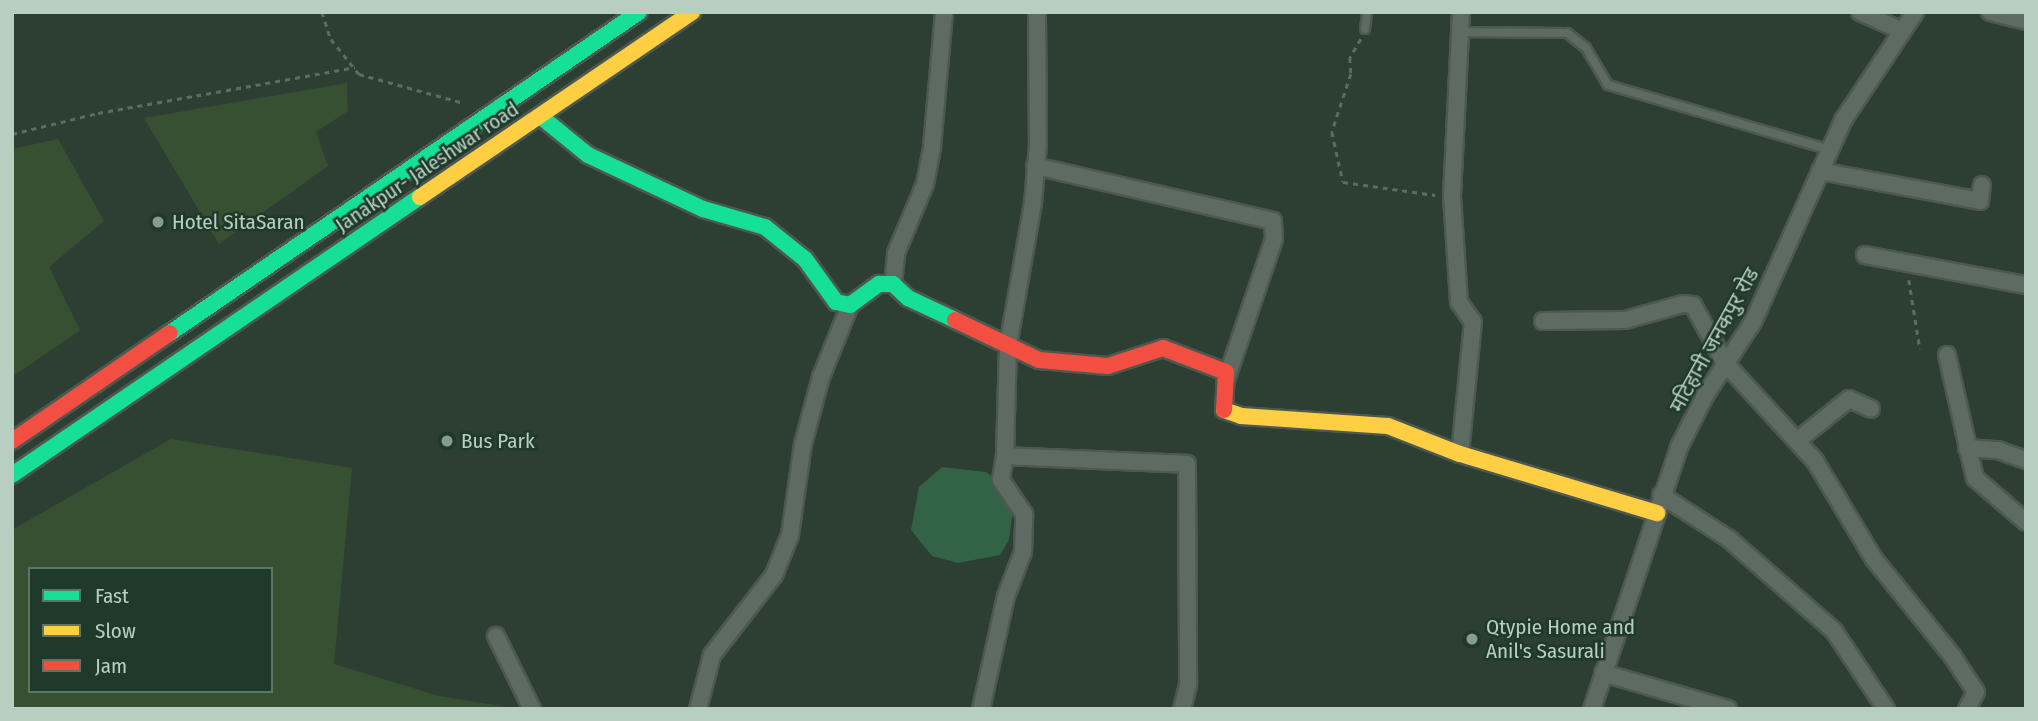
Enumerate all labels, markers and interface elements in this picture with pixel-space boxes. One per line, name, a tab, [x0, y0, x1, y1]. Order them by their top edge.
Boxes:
street label: Janakpur- Jaleshwar road	[331, 96, 523, 238]
place label: Hotel SitaSaran	[172, 209, 305, 235]
marker: Hotel SitaSaran	[150, 214, 166, 230]
street label: मटिहानी जनकपुर रोड	[1664, 263, 1764, 417]
place label: Bus Park	[461, 428, 535, 454]
marker: Bus Park	[439, 433, 455, 449]
legend	[28, 567, 273, 693]
text: Fast	[95, 583, 129, 609]
place label: Qtypie Home and Anil's Sasurali	[1486, 614, 1635, 664]
text: Slow	[95, 618, 136, 644]
marker: Qtypie Home and Anil's Sasurali	[1464, 631, 1480, 647]
text: Jam	[95, 653, 127, 679]

